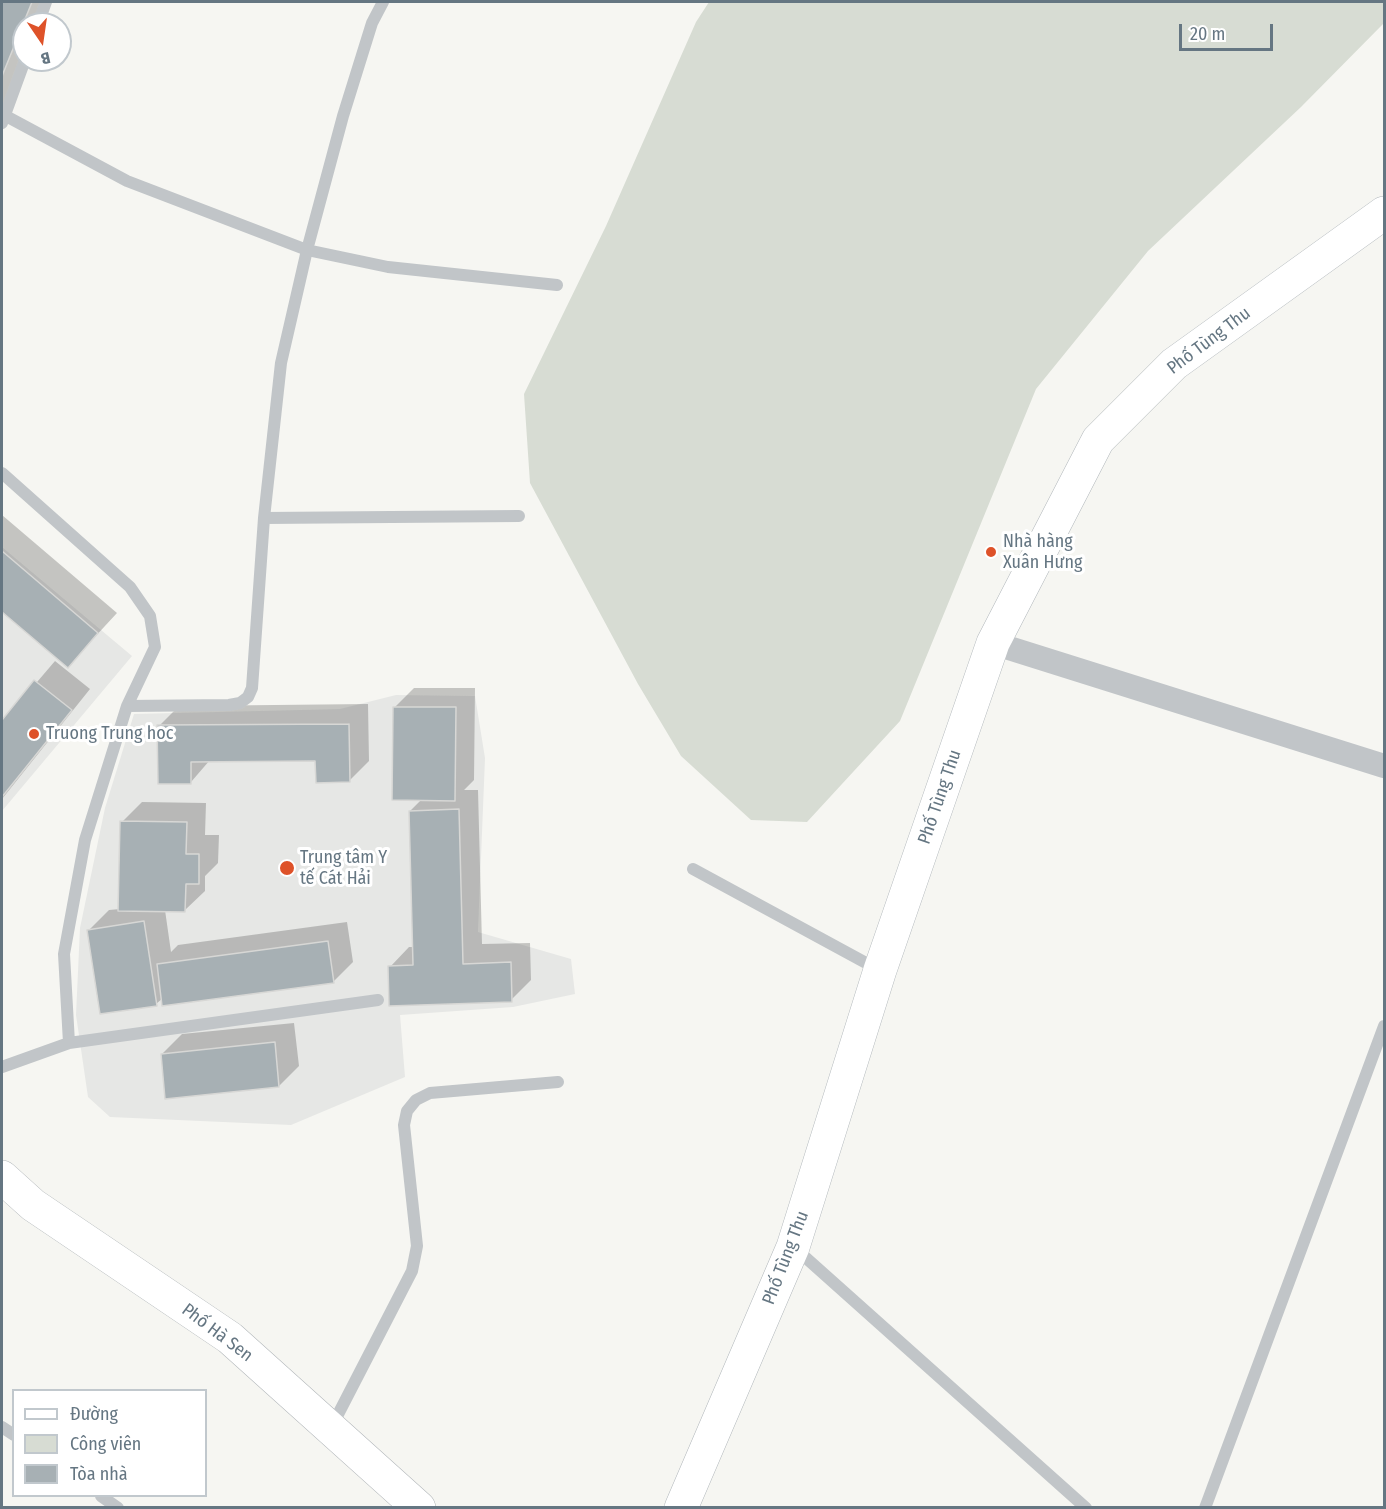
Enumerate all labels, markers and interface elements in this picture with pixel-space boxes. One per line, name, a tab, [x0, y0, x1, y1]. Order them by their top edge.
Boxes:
north arrow	[12, 12, 72, 72]
scale bar	[1182, 12, 1276, 50]
text: 20 m	[1190, 23, 1225, 45]
text: B	[39, 48, 52, 68]
street label: Phố Tùng Thu	[1163, 303, 1255, 379]
place label: Nhà hàng Xuân Hưng	[1003, 531, 1082, 574]
marker: Nhà hàng Xuân Hưng	[984, 545, 998, 559]
place label: Truong Trung hoc	[46, 723, 173, 745]
marker: Truong Trung hoc	[27, 727, 41, 741]
street label: Phố Tùng Thu	[914, 747, 966, 847]
place label: Trung tâm Y tế Cát Hải	[300, 847, 387, 890]
marker: Trung tâm Y tế Cát Hải	[278, 859, 296, 877]
street label: Phố Tùng Thu	[758, 1208, 814, 1308]
street label: Phố Hà Sen	[177, 1299, 257, 1367]
legend	[12, 1389, 207, 1497]
text: Đường	[70, 1403, 118, 1425]
text: Công viên	[70, 1433, 141, 1455]
text: Tòa nhà	[70, 1463, 128, 1485]

